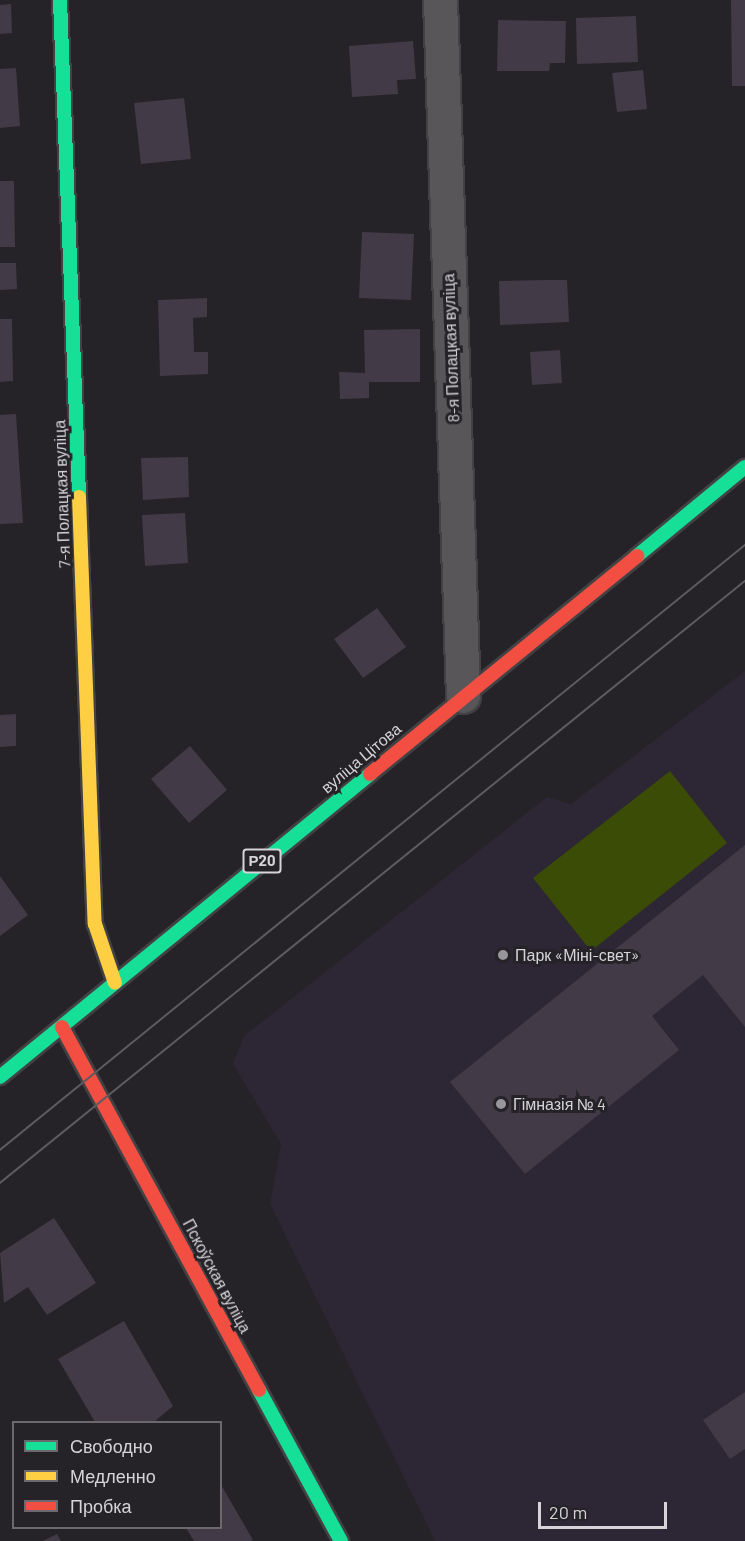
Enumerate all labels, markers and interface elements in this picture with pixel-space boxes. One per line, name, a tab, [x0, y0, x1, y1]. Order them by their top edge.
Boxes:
street label: 8-я Полацкая вуліца	[439, 273, 463, 423]
street label: 7-я Полацкая вуліца	[50, 420, 74, 568]
street label: вуліца Цітова	[317, 719, 405, 797]
road number: Р20	[242, 849, 282, 873]
place label: Парк «Міні-свет»	[515, 945, 639, 965]
marker: Парк «Міні-свет»	[496, 948, 510, 962]
place label: Гімназія № 4	[513, 1094, 606, 1114]
marker: Гімназія № 4	[494, 1097, 508, 1111]
street label: Пскоўская вуліца	[179, 1216, 255, 1336]
legend	[12, 1421, 222, 1529]
text: Свободно	[70, 1435, 153, 1457]
text: Медленно	[70, 1465, 156, 1487]
scale bar	[541, 1490, 670, 1528]
text: Пробка	[70, 1495, 132, 1517]
text: 20 m	[549, 1501, 587, 1523]

